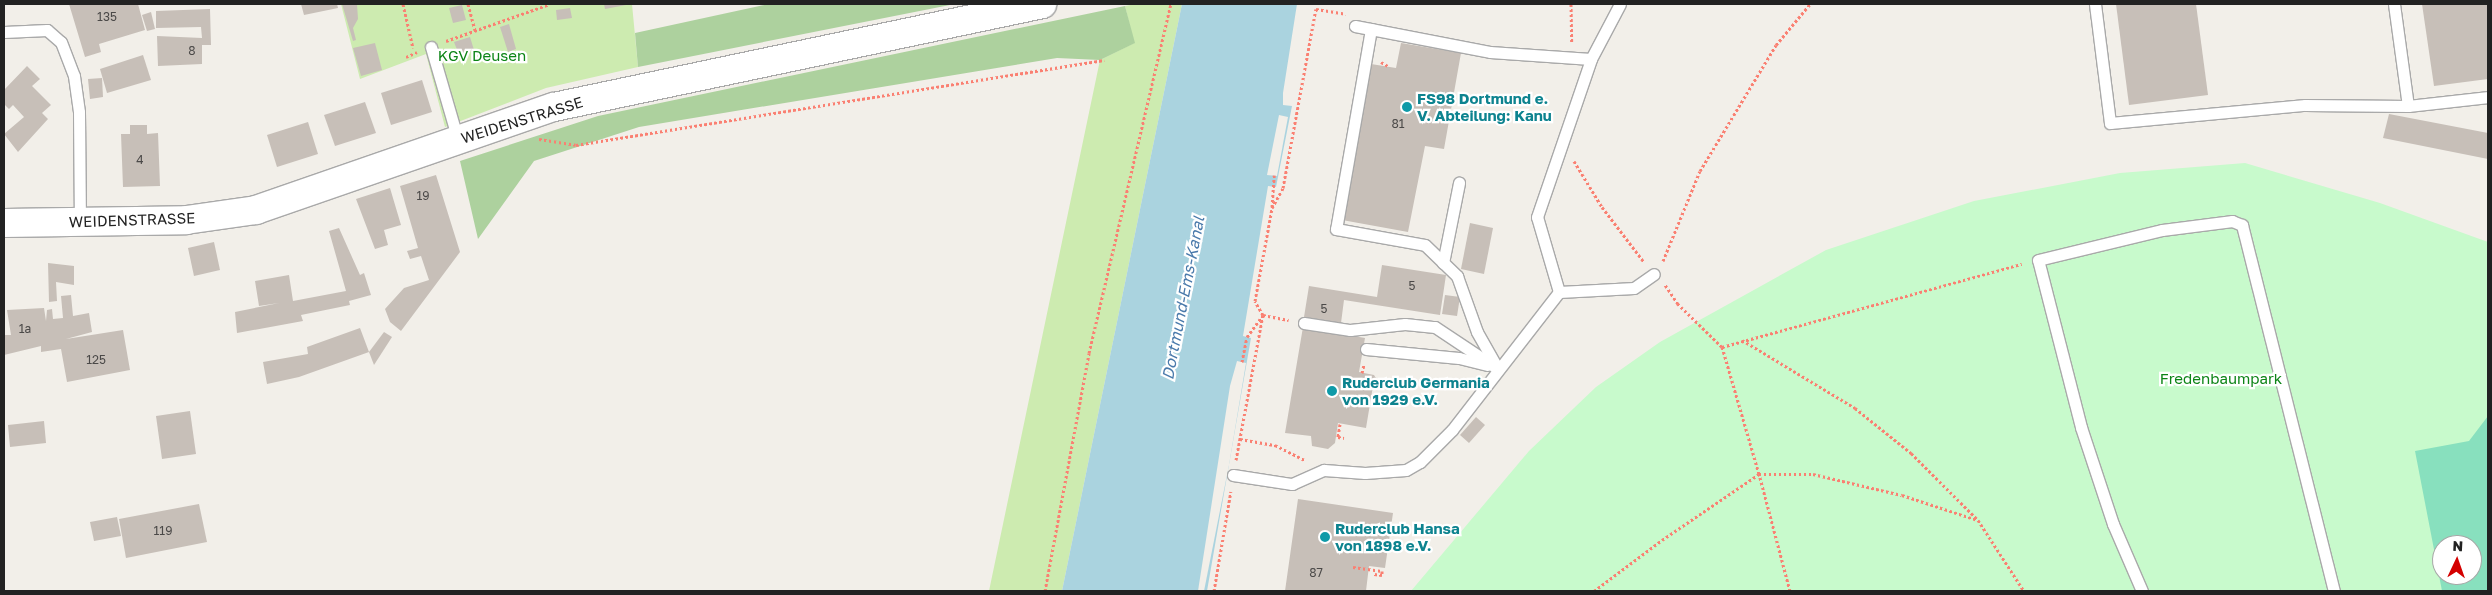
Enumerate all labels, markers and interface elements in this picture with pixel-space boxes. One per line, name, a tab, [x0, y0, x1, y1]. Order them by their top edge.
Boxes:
house number: 135	[97, 10, 117, 24]
house number: 8	[188, 44, 196, 58]
park label: KGV Deusen	[438, 47, 526, 65]
place label: FS98 Dortmund e. V. Abteilung: Kanu	[1417, 89, 1552, 124]
street label: WEIDENSTRASSE	[459, 93, 585, 147]
marker: FS98 Dortmund e. V. Abteilung: Kanu	[1401, 101, 1413, 113]
house number: 81	[1391, 117, 1405, 131]
house number: 4	[136, 153, 144, 167]
house number: 19	[416, 189, 430, 203]
street label: WEIDENSTRASSE	[68, 209, 196, 231]
water label: Dortmund-Ems-Kanal	[1158, 215, 1208, 381]
house number: 5	[1409, 279, 1415, 293]
house number: 5	[1321, 302, 1327, 316]
house number: 1a	[19, 322, 31, 336]
house number: 125	[86, 353, 106, 367]
park label: Fredenbaumpark	[2160, 370, 2282, 388]
place label: Ruderclub Germania von 1929 e.V.	[1342, 373, 1490, 408]
marker: Ruderclub Germania von 1929 e.V.	[1326, 385, 1338, 397]
place label: Ruderclub Hansa von 1898 e.V.	[1335, 519, 1460, 554]
house number: 119	[154, 524, 172, 538]
marker: Ruderclub Hansa von 1898 e.V.	[1319, 531, 1331, 543]
north arrow	[2432, 535, 2482, 585]
text: N	[2452, 537, 2464, 554]
house number: 87	[1309, 566, 1323, 580]

